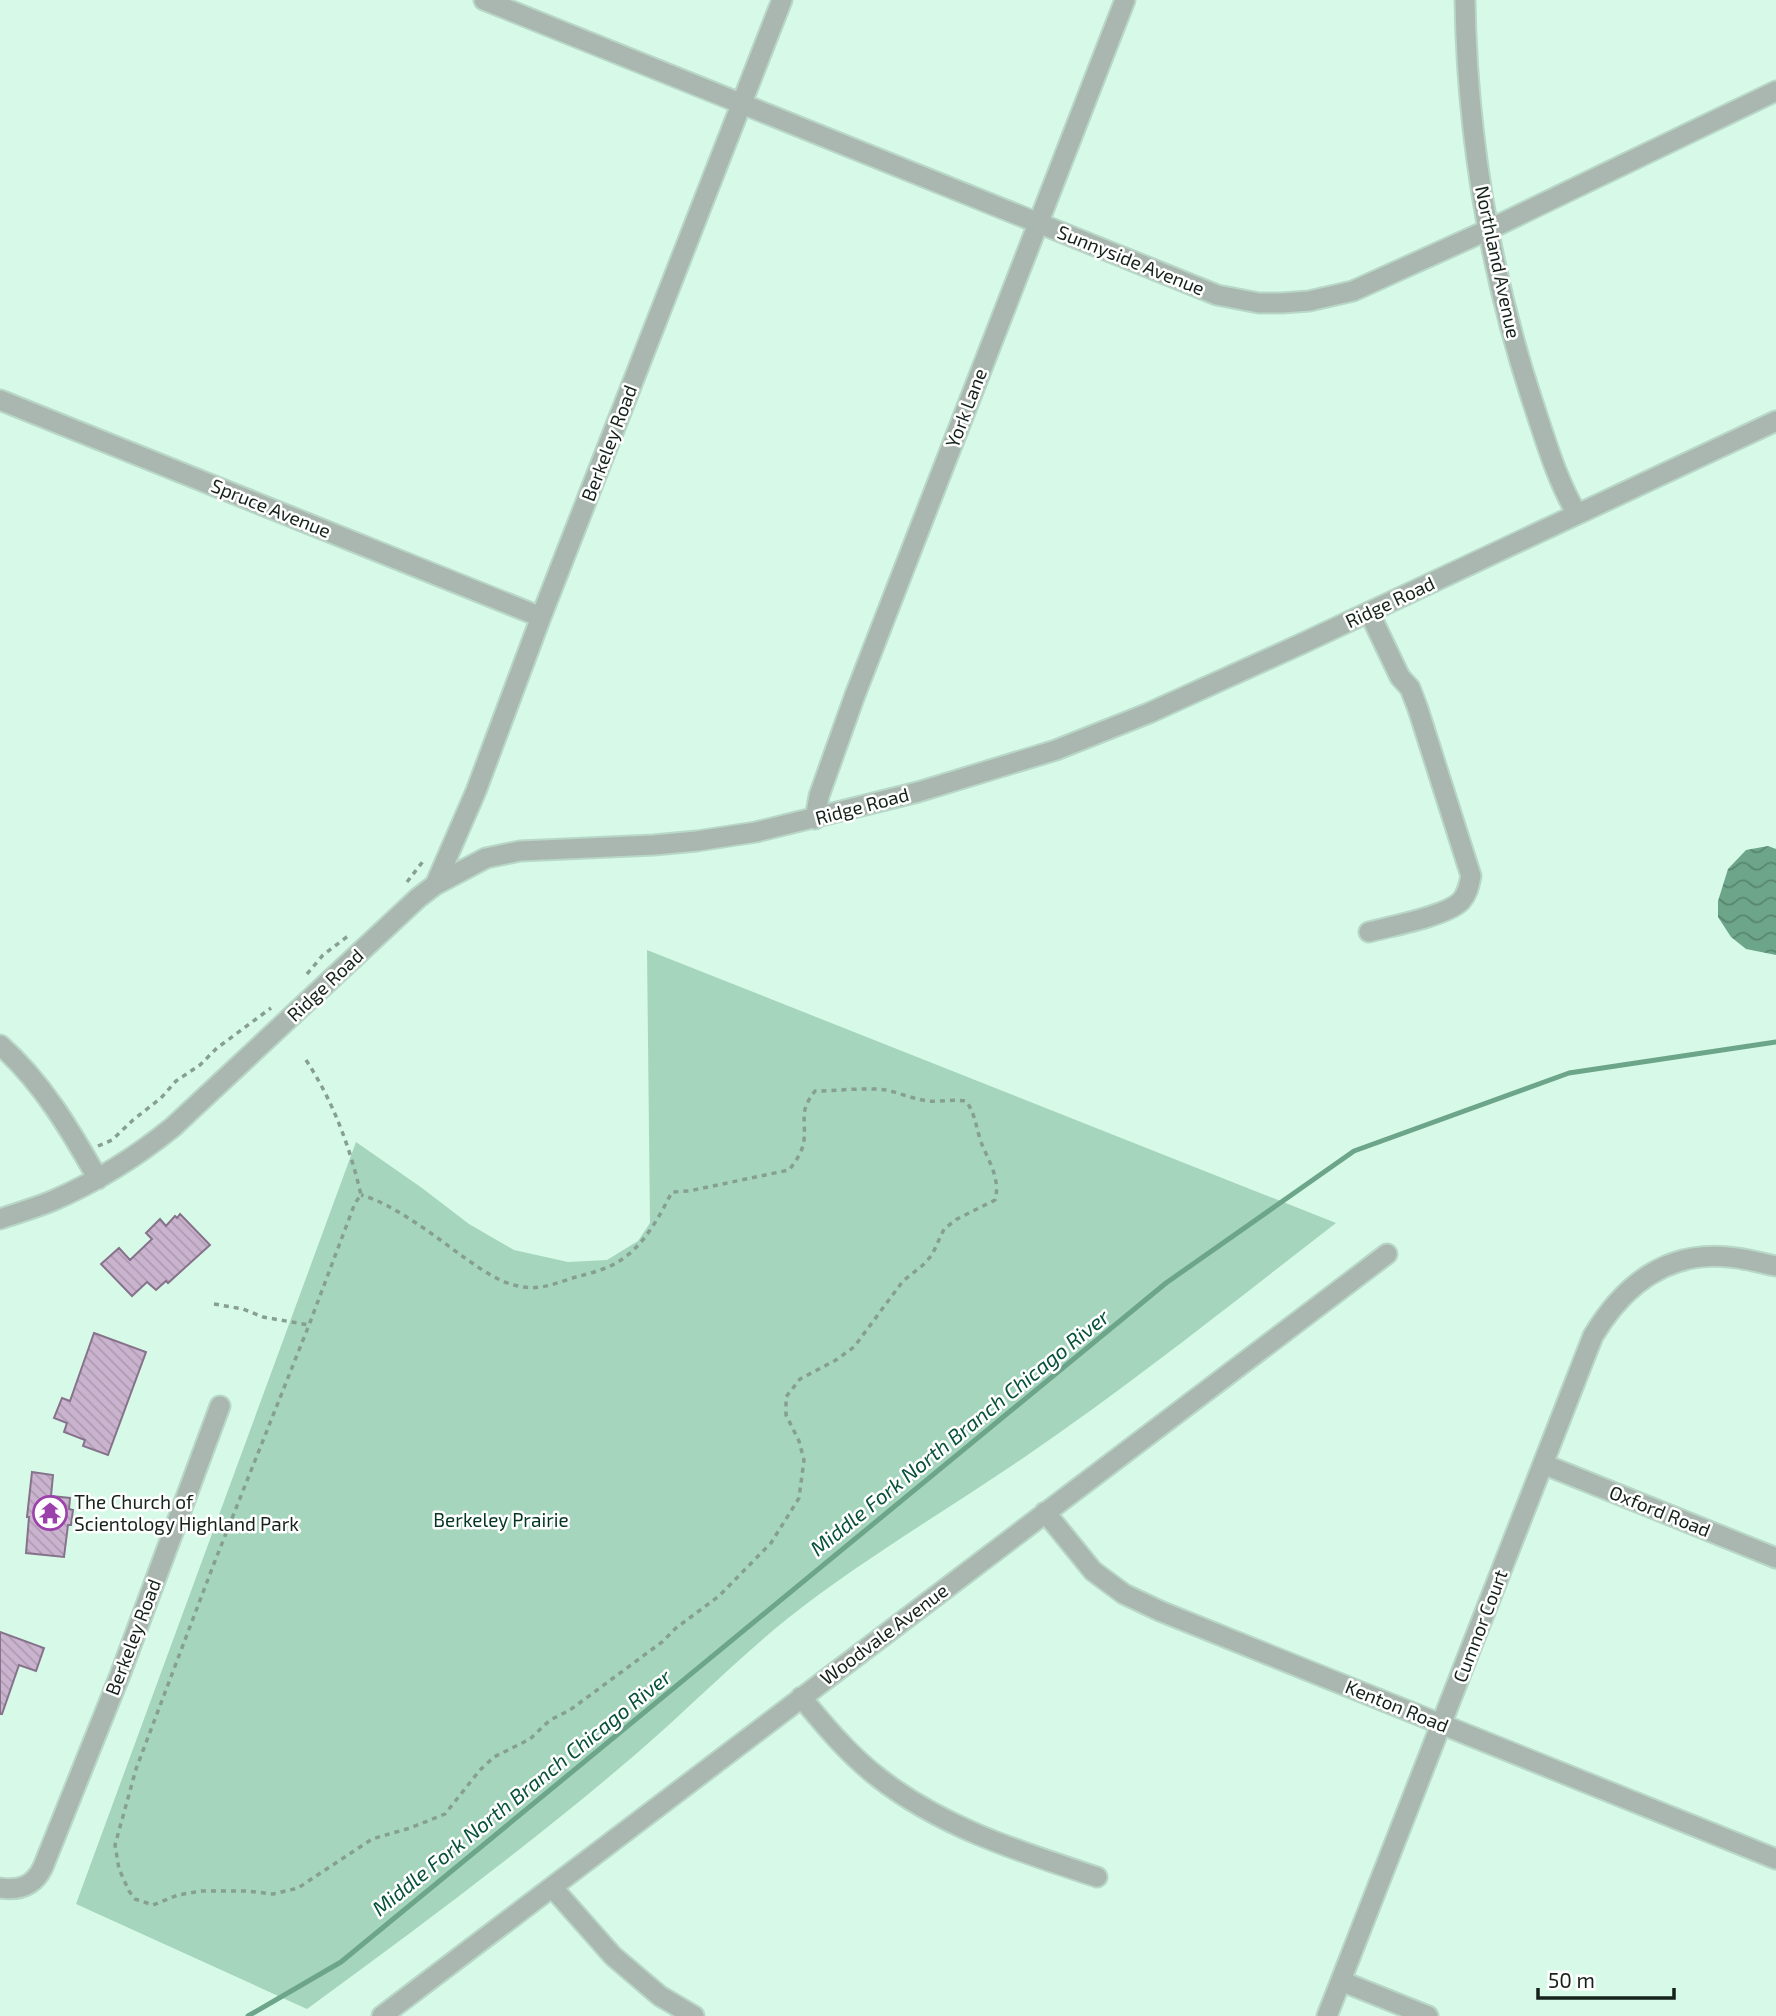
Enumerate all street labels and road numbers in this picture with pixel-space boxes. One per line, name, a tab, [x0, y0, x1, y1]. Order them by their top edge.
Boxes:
street label: Northland Avenue	[1471, 183, 1526, 340]
street label: Sunnyside Avenue	[1054, 220, 1208, 300]
street label: York Lane	[940, 365, 991, 451]
street label: Berkeley Road	[576, 381, 641, 504]
street label: Spruce Avenue	[208, 473, 334, 542]
street label: Ridge Road	[1341, 571, 1438, 632]
street label: Ridge Road	[812, 782, 911, 829]
street label: Ridge Road	[282, 943, 368, 1026]
street label: Oxford Road	[1606, 1480, 1714, 1541]
street label: Cumnor Court	[1447, 1566, 1512, 1685]
street label: Berkeley Road	[100, 1575, 165, 1698]
street label: Woodvale Avenue	[815, 1578, 952, 1689]
street label: Kenton Road	[1342, 1674, 1452, 1737]

